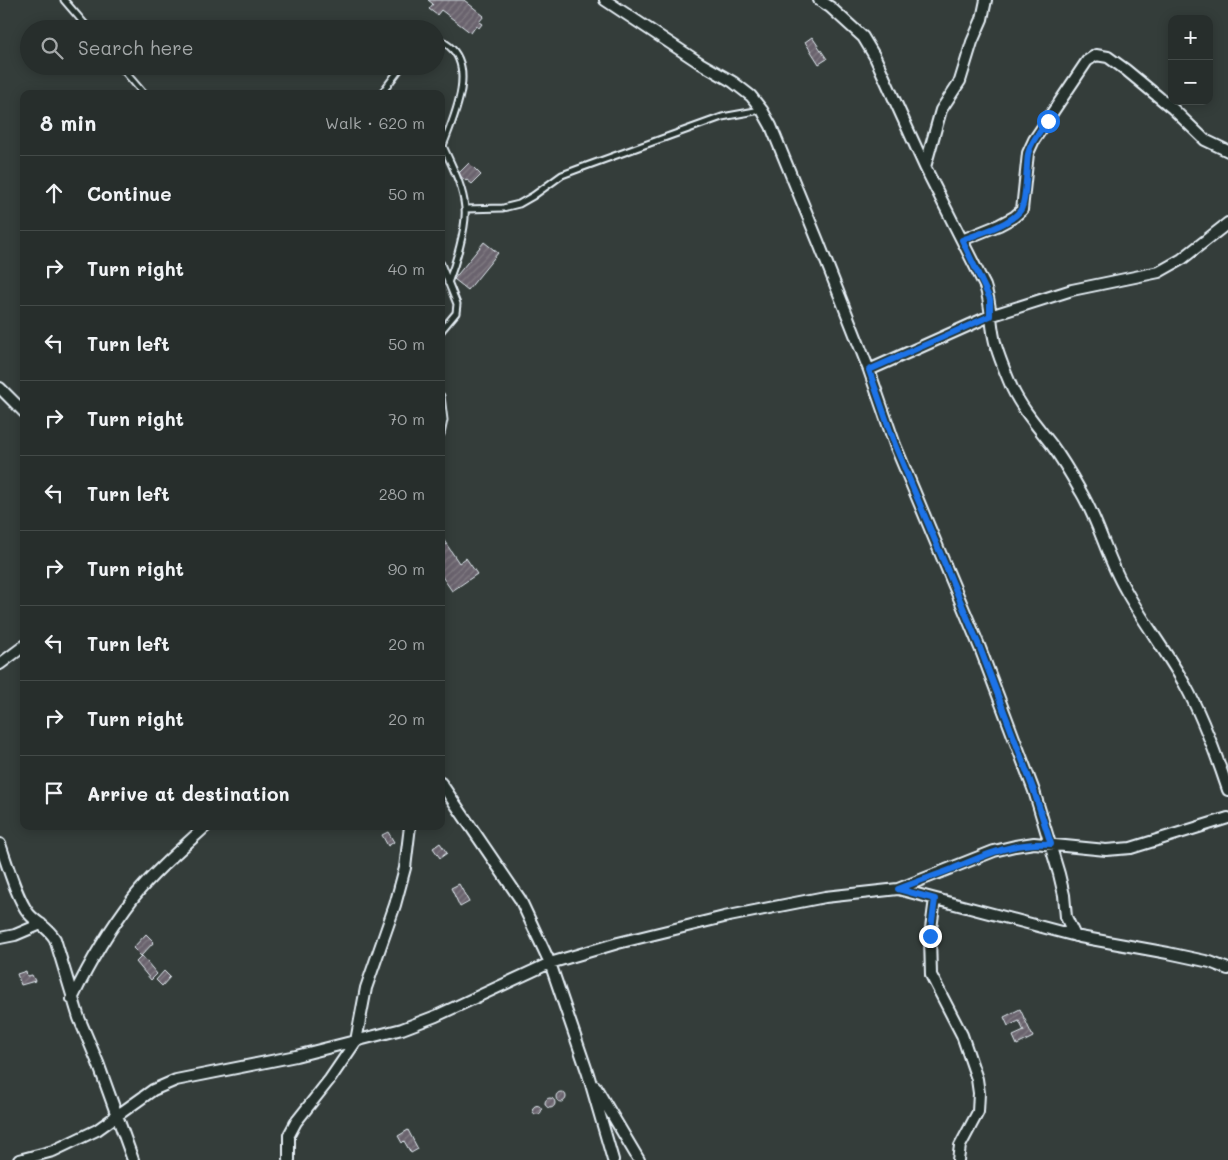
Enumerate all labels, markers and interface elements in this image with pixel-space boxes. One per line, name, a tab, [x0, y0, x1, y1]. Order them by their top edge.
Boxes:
map controls	[1168, 15, 1213, 105]
button: +	[1168, 15, 1213, 60]
search box	[20, 20, 445, 75]
icon: search	[38, 34, 66, 62]
text: Search here	[78, 35, 194, 60]
button: −	[1168, 60, 1213, 105]
text: 8 min	[40, 109, 96, 136]
route start	[1037, 110, 1060, 133]
text: Walk · 620 m	[325, 112, 425, 133]
icon: ahead	[40, 179, 68, 207]
text: Continue	[87, 181, 172, 206]
text: 50 m	[388, 183, 425, 204]
icon: right	[40, 254, 68, 282]
text: Turn right	[87, 256, 184, 281]
text: 40 m	[388, 258, 425, 279]
icon: left	[40, 329, 68, 357]
text: Turn left	[87, 331, 170, 356]
text: 50 m	[388, 333, 425, 354]
icon: right	[40, 404, 68, 432]
text: Turn right	[87, 406, 184, 431]
text: 70 m	[388, 408, 425, 429]
icon: left	[40, 479, 68, 507]
text: Turn left	[87, 481, 170, 506]
text: 280 m	[379, 483, 425, 504]
icon: right	[40, 554, 68, 582]
text: Turn right	[87, 556, 184, 581]
text: 90 m	[388, 558, 425, 579]
icon: left	[40, 629, 68, 657]
text: Turn left	[87, 631, 170, 656]
text: 20 m	[388, 633, 425, 654]
icon: right	[40, 704, 68, 732]
text: Turn right	[87, 706, 184, 731]
text: 20 m	[388, 708, 425, 729]
icon: arrive	[40, 779, 68, 807]
text: Arrive at destination	[87, 781, 290, 806]
route end	[919, 925, 942, 948]

